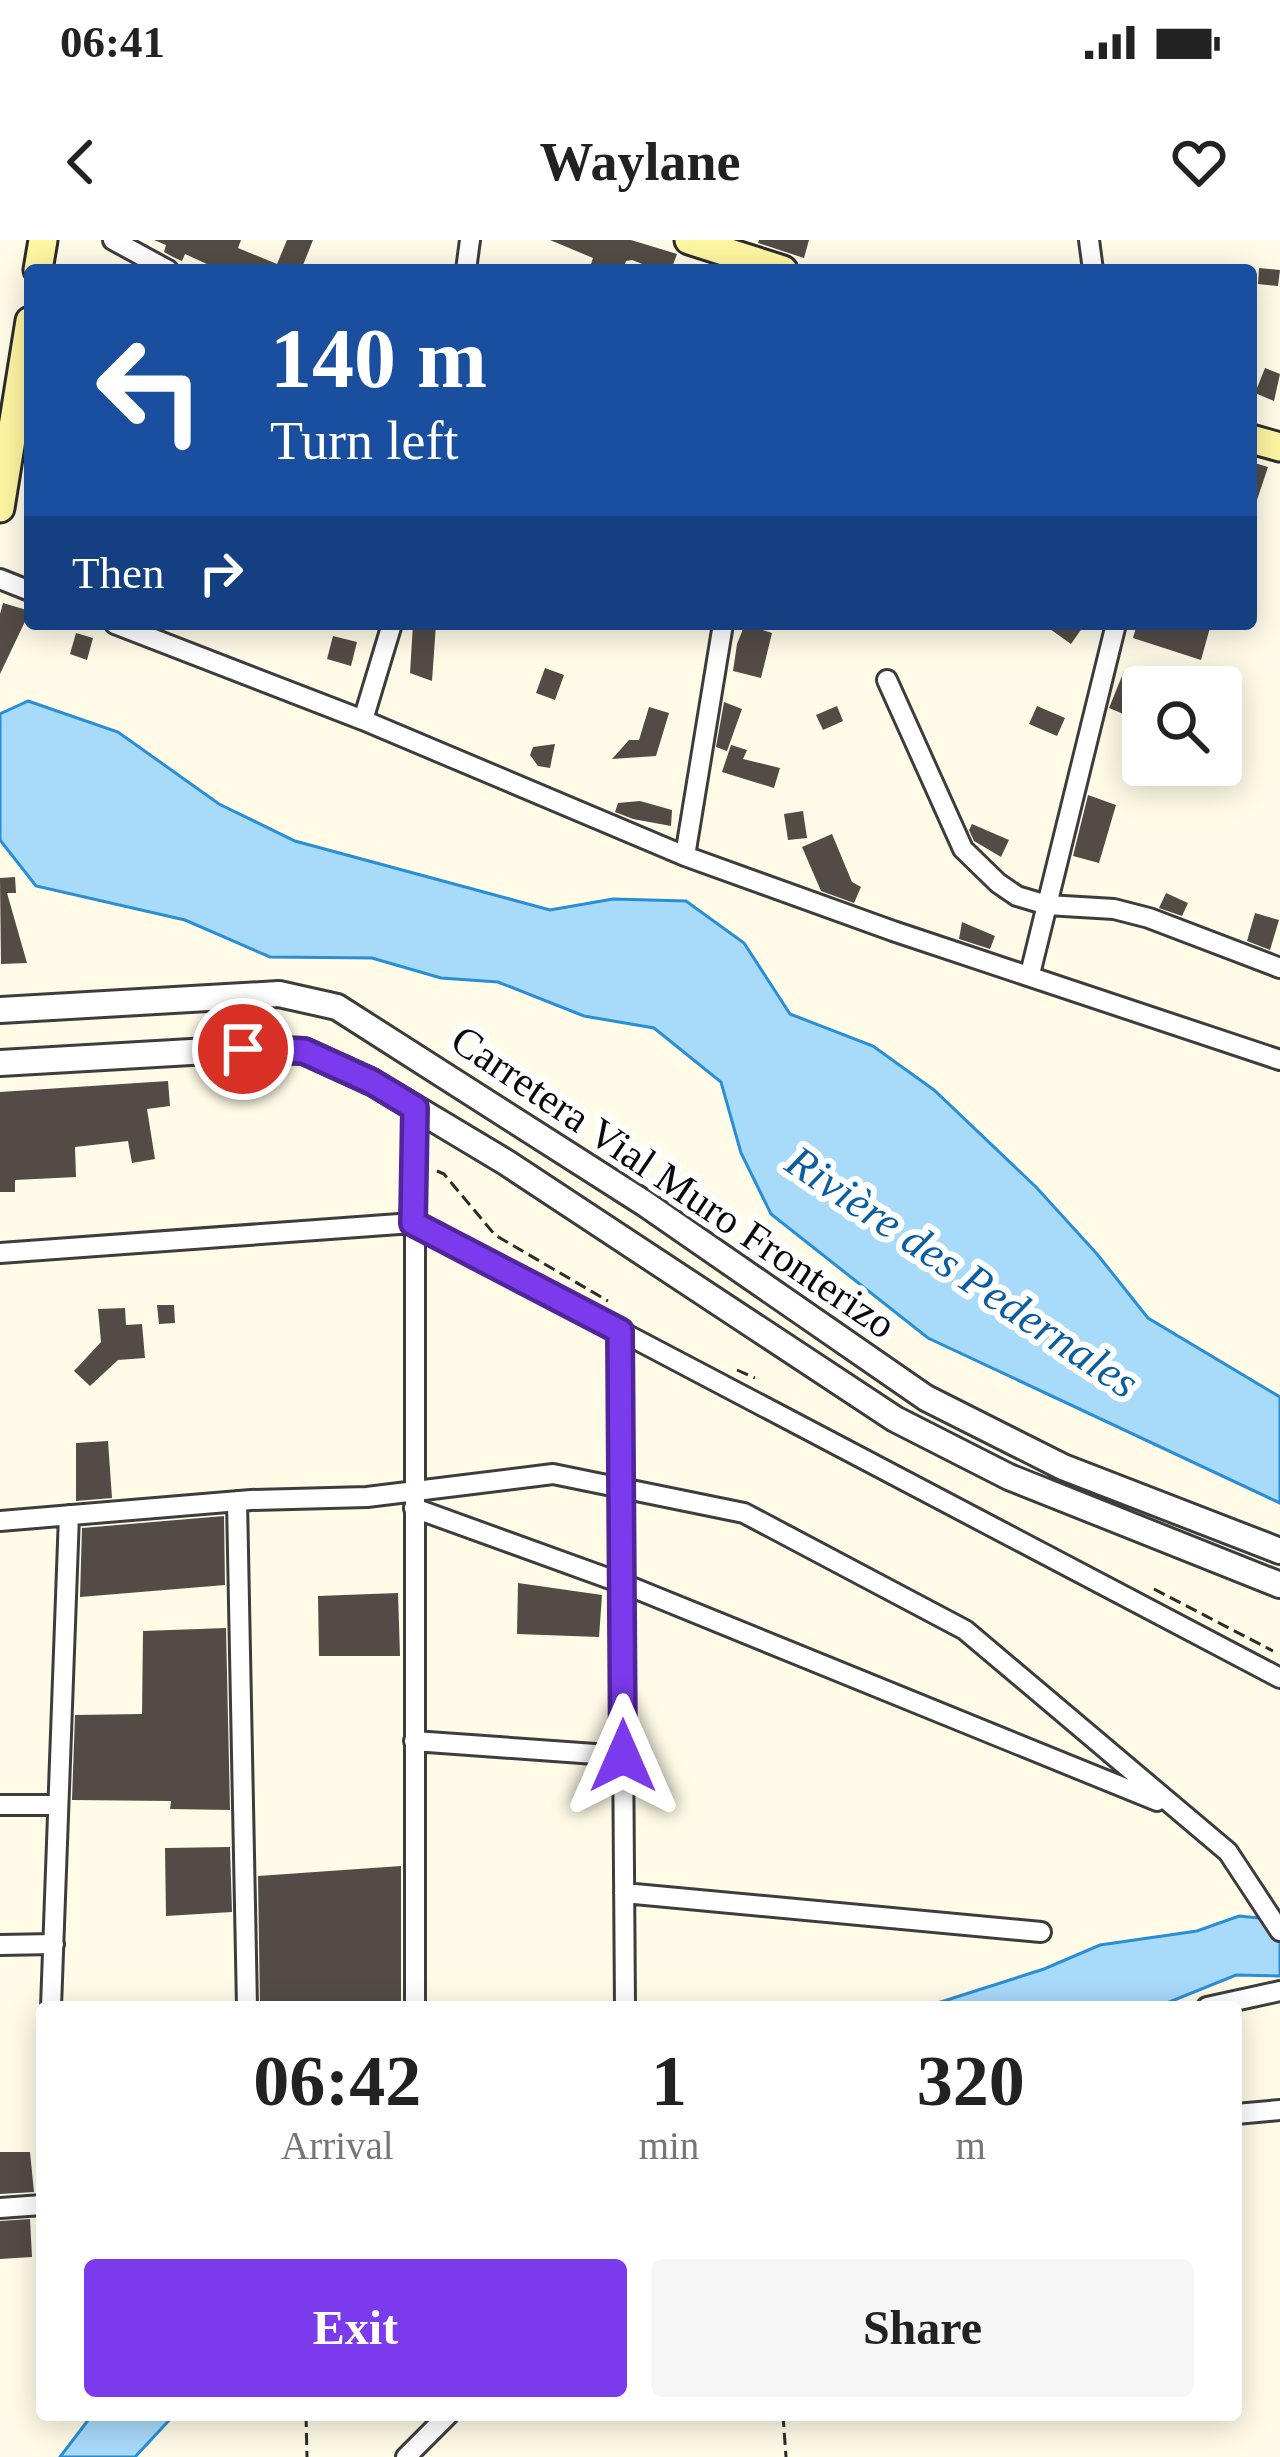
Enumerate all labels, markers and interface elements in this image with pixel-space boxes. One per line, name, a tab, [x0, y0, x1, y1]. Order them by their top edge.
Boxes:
text: 06:41	[60, 17, 165, 67]
icon: back	[48, 129, 114, 195]
icon: heart	[1166, 129, 1232, 195]
text: Waylane	[539, 132, 741, 192]
icon: left	[72, 312, 228, 468]
text: 140 m	[270, 312, 487, 405]
text: Turn left	[270, 411, 459, 471]
icon: right	[188, 540, 254, 606]
text: Then	[72, 548, 164, 598]
map controls	[1122, 666, 1242, 786]
button: search	[1122, 666, 1242, 786]
pin	[192, 998, 294, 1100]
icon: arrive	[210, 1016, 276, 1082]
street label: Carretera Vial Muro Fronterizo	[443, 1016, 904, 1348]
water label: Rivière des Pedernales	[776, 1135, 1148, 1408]
position arrow	[560, 1693, 686, 1819]
text: 06:42	[253, 2041, 421, 2121]
text: 1	[651, 2041, 687, 2121]
text: 320	[917, 2041, 1025, 2121]
text: Arrival	[281, 2124, 394, 2167]
text: min	[639, 2124, 699, 2167]
text: m	[955, 2124, 986, 2167]
button: Exit	[84, 2259, 627, 2397]
button: Share	[651, 2259, 1194, 2397]

